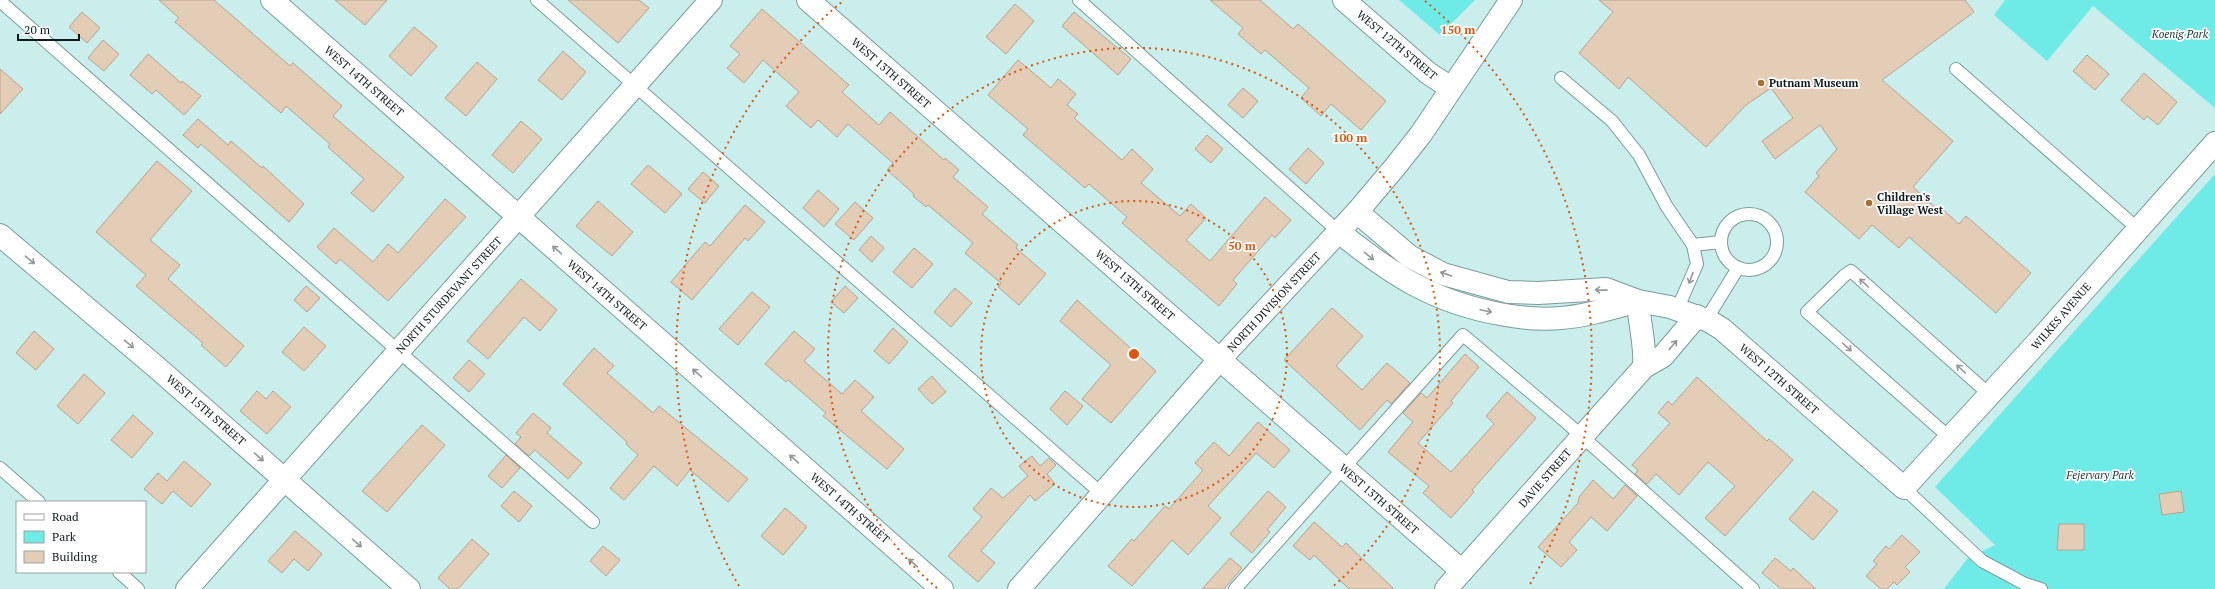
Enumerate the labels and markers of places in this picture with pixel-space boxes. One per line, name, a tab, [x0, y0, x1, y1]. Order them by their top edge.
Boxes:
place label: Putnam Museum	[1769, 76, 1859, 90]
marker: Putnam Museum	[1756, 78, 1766, 88]
place label: Children's Village West	[1877, 190, 1944, 217]
marker: Children's Village West	[1864, 198, 1874, 208]
centre of rings	[1127, 347, 1141, 361]

